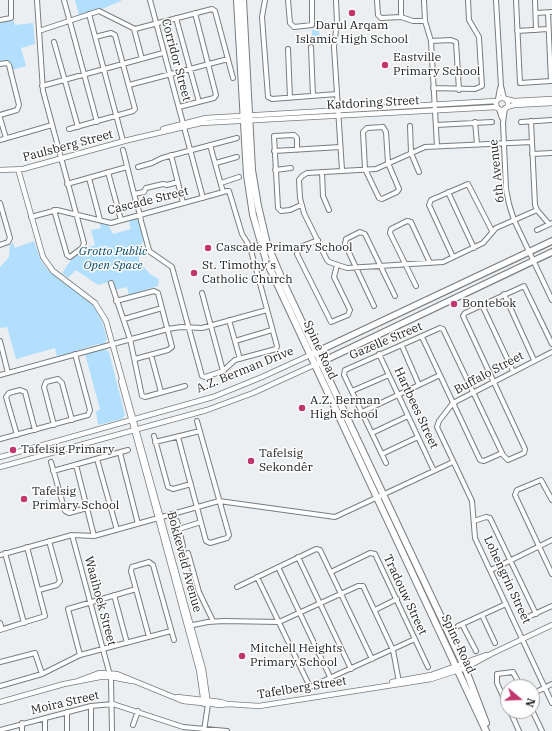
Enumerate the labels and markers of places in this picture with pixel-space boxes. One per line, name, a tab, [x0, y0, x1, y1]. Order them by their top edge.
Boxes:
marker: Darul Arqam Islamic High School	[347, 8, 357, 18]
place label: Darul Arqam Islamic High School	[296, 19, 408, 47]
place label: Eastville Primary School	[393, 51, 480, 79]
marker: Eastville Primary School	[380, 60, 390, 70]
place label: Cascade Primary School	[216, 241, 353, 255]
marker: Cascade Primary School	[203, 243, 213, 253]
place label: St. Timothy's Catholic Church	[202, 259, 293, 287]
marker: St. Timothy's Catholic Church	[189, 268, 199, 278]
place label: Bontebok	[462, 297, 516, 311]
marker: Bontebok	[449, 299, 459, 309]
place label: A.Z. Berman High School	[310, 394, 381, 422]
marker: A.Z. Berman High School	[297, 403, 307, 413]
place label: Tafelsig Primary	[21, 443, 114, 457]
marker: Tafelsig Primary	[8, 445, 18, 455]
place label: Tafelsig Sekondêr	[259, 447, 313, 475]
marker: Tafelsig Sekondêr	[246, 456, 256, 466]
place label: Tafelsig Primary School	[32, 485, 119, 513]
marker: Tafelsig Primary School	[19, 494, 29, 504]
place label: Mitchell Heights Primary School	[250, 642, 342, 670]
marker: Mitchell Heights Primary School	[237, 651, 247, 661]

